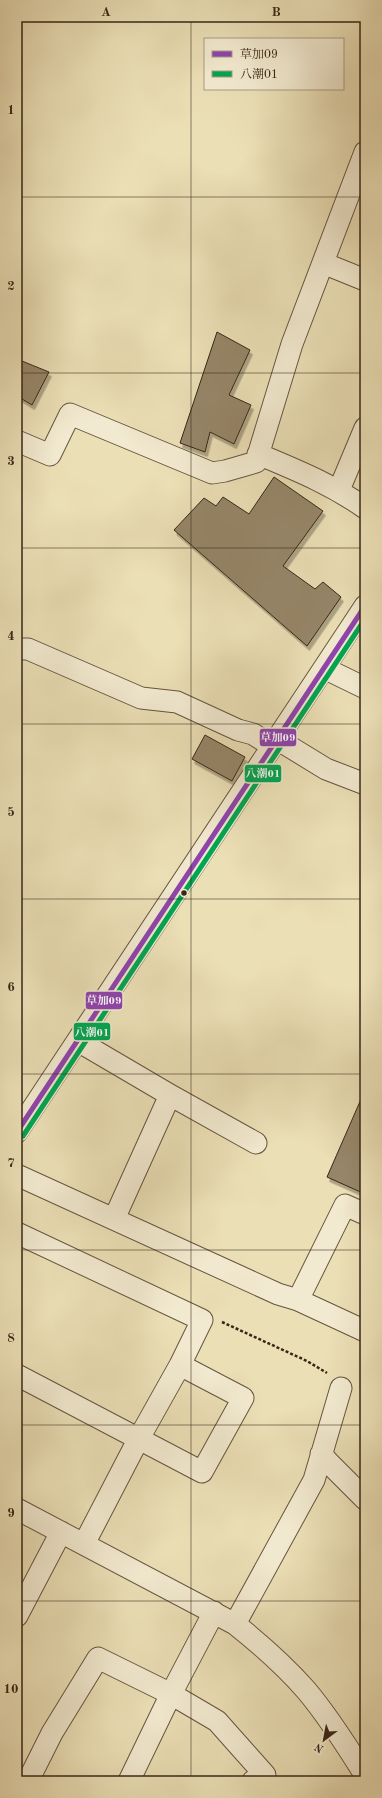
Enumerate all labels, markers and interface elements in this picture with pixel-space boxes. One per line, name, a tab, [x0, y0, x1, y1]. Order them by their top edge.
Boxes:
text: A	[101, 6, 111, 19]
text: B	[271, 6, 281, 19]
legend	[204, 38, 344, 90]
text: 草加09	[240, 47, 278, 61]
text: 八潮01	[240, 67, 278, 81]
text: 1	[7, 104, 15, 117]
text: 2	[7, 280, 15, 293]
text: 3	[7, 455, 15, 468]
text: 4	[7, 630, 15, 643]
line badge: 草加09	[259, 728, 297, 747]
text: 草加09	[261, 731, 295, 744]
line badge: 八潮01	[244, 764, 282, 783]
text: 八潮01	[246, 767, 280, 780]
text: 5	[7, 806, 15, 819]
unlabelled marker	[179, 888, 189, 898]
text: 6	[7, 981, 15, 994]
line badge: 草加09	[85, 991, 123, 1010]
text: 草加09	[87, 994, 121, 1007]
line badge: 八潮01	[73, 1022, 111, 1041]
text: 八潮01	[75, 1026, 109, 1039]
text: 7	[7, 1157, 15, 1170]
text: 8	[7, 1332, 15, 1345]
text: 9	[7, 1507, 15, 1520]
text: 10	[3, 1683, 19, 1696]
north arrow	[304, 1720, 344, 1760]
text: N	[313, 1740, 326, 1754]

